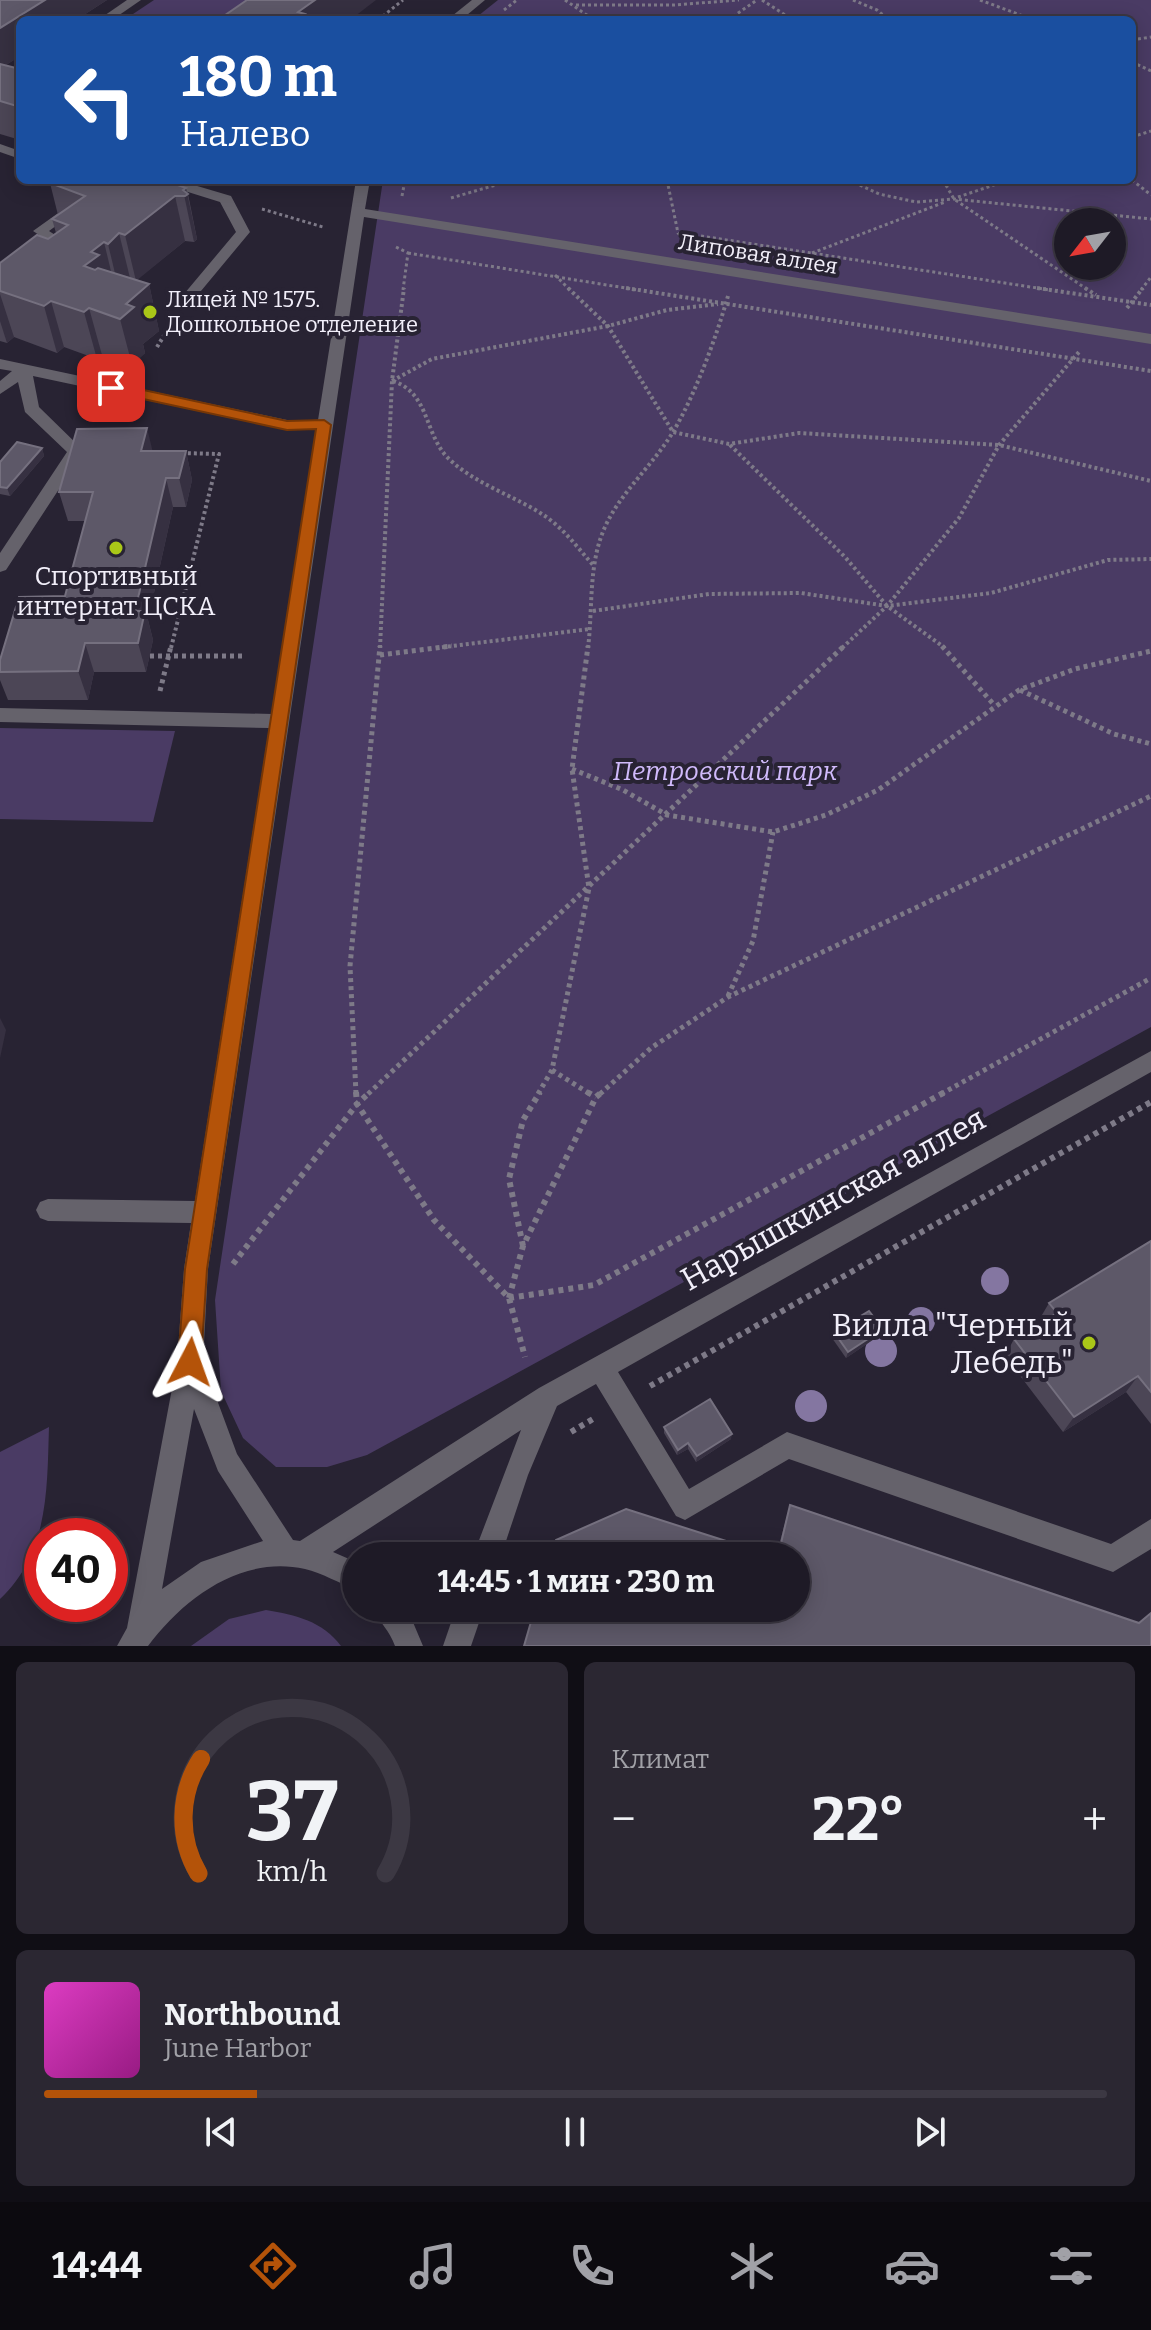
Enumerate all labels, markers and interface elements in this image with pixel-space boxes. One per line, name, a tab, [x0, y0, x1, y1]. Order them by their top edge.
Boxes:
text: 180 m	[180, 44, 337, 111]
icon: left	[48, 48, 152, 152]
text: Налево	[180, 112, 311, 156]
north arrow	[1054, 208, 1126, 280]
map controls	[1054, 208, 1126, 280]
street label: Липовая аллея	[677, 228, 839, 280]
place label: Лицей № 1575. Дошкольное отделение	[166, 286, 418, 338]
marker: Лицей № 1575. Дошкольное отделение	[141, 303, 159, 321]
pin	[77, 354, 145, 422]
icon: arrive	[89, 366, 133, 410]
marker: Спортивный интернат ЦСКА	[107, 539, 125, 557]
place label: Спортивный интернат ЦСКА	[17, 561, 216, 622]
park label: Петровский парк	[613, 756, 838, 787]
street label: Нарышкинская аллея	[674, 1099, 992, 1299]
place label: Вилла "Черный Лебедь"	[832, 1306, 1073, 1381]
position arrow	[148, 1320, 232, 1404]
marker: Вилла "Черный Лебедь"	[1080, 1334, 1098, 1352]
speed limit sign: 40	[24, 1518, 128, 1622]
text: 14:45 · 1 мин · 230 m	[438, 1564, 714, 1600]
text: Климат	[612, 1744, 709, 1775]
text: 37	[245, 1762, 338, 1862]
text: 22°	[812, 1784, 906, 1856]
text: −	[612, 1793, 636, 1846]
text: +	[1082, 1793, 1107, 1846]
text: km/h	[256, 1854, 327, 1889]
text: Northbound	[164, 1997, 340, 2033]
text: June Harbor	[164, 2033, 311, 2064]
icon: previous	[199, 2110, 243, 2154]
icon: pause	[553, 2110, 597, 2154]
icon: next	[908, 2110, 952, 2154]
icon: directions	[245, 2238, 301, 2294]
icon: music	[405, 2238, 461, 2294]
icon: phone	[564, 2238, 620, 2294]
icon: climate	[724, 2238, 780, 2294]
icon: car	[884, 2238, 940, 2294]
icon: filters	[1043, 2238, 1099, 2294]
text: 14:44	[52, 2244, 142, 2288]

